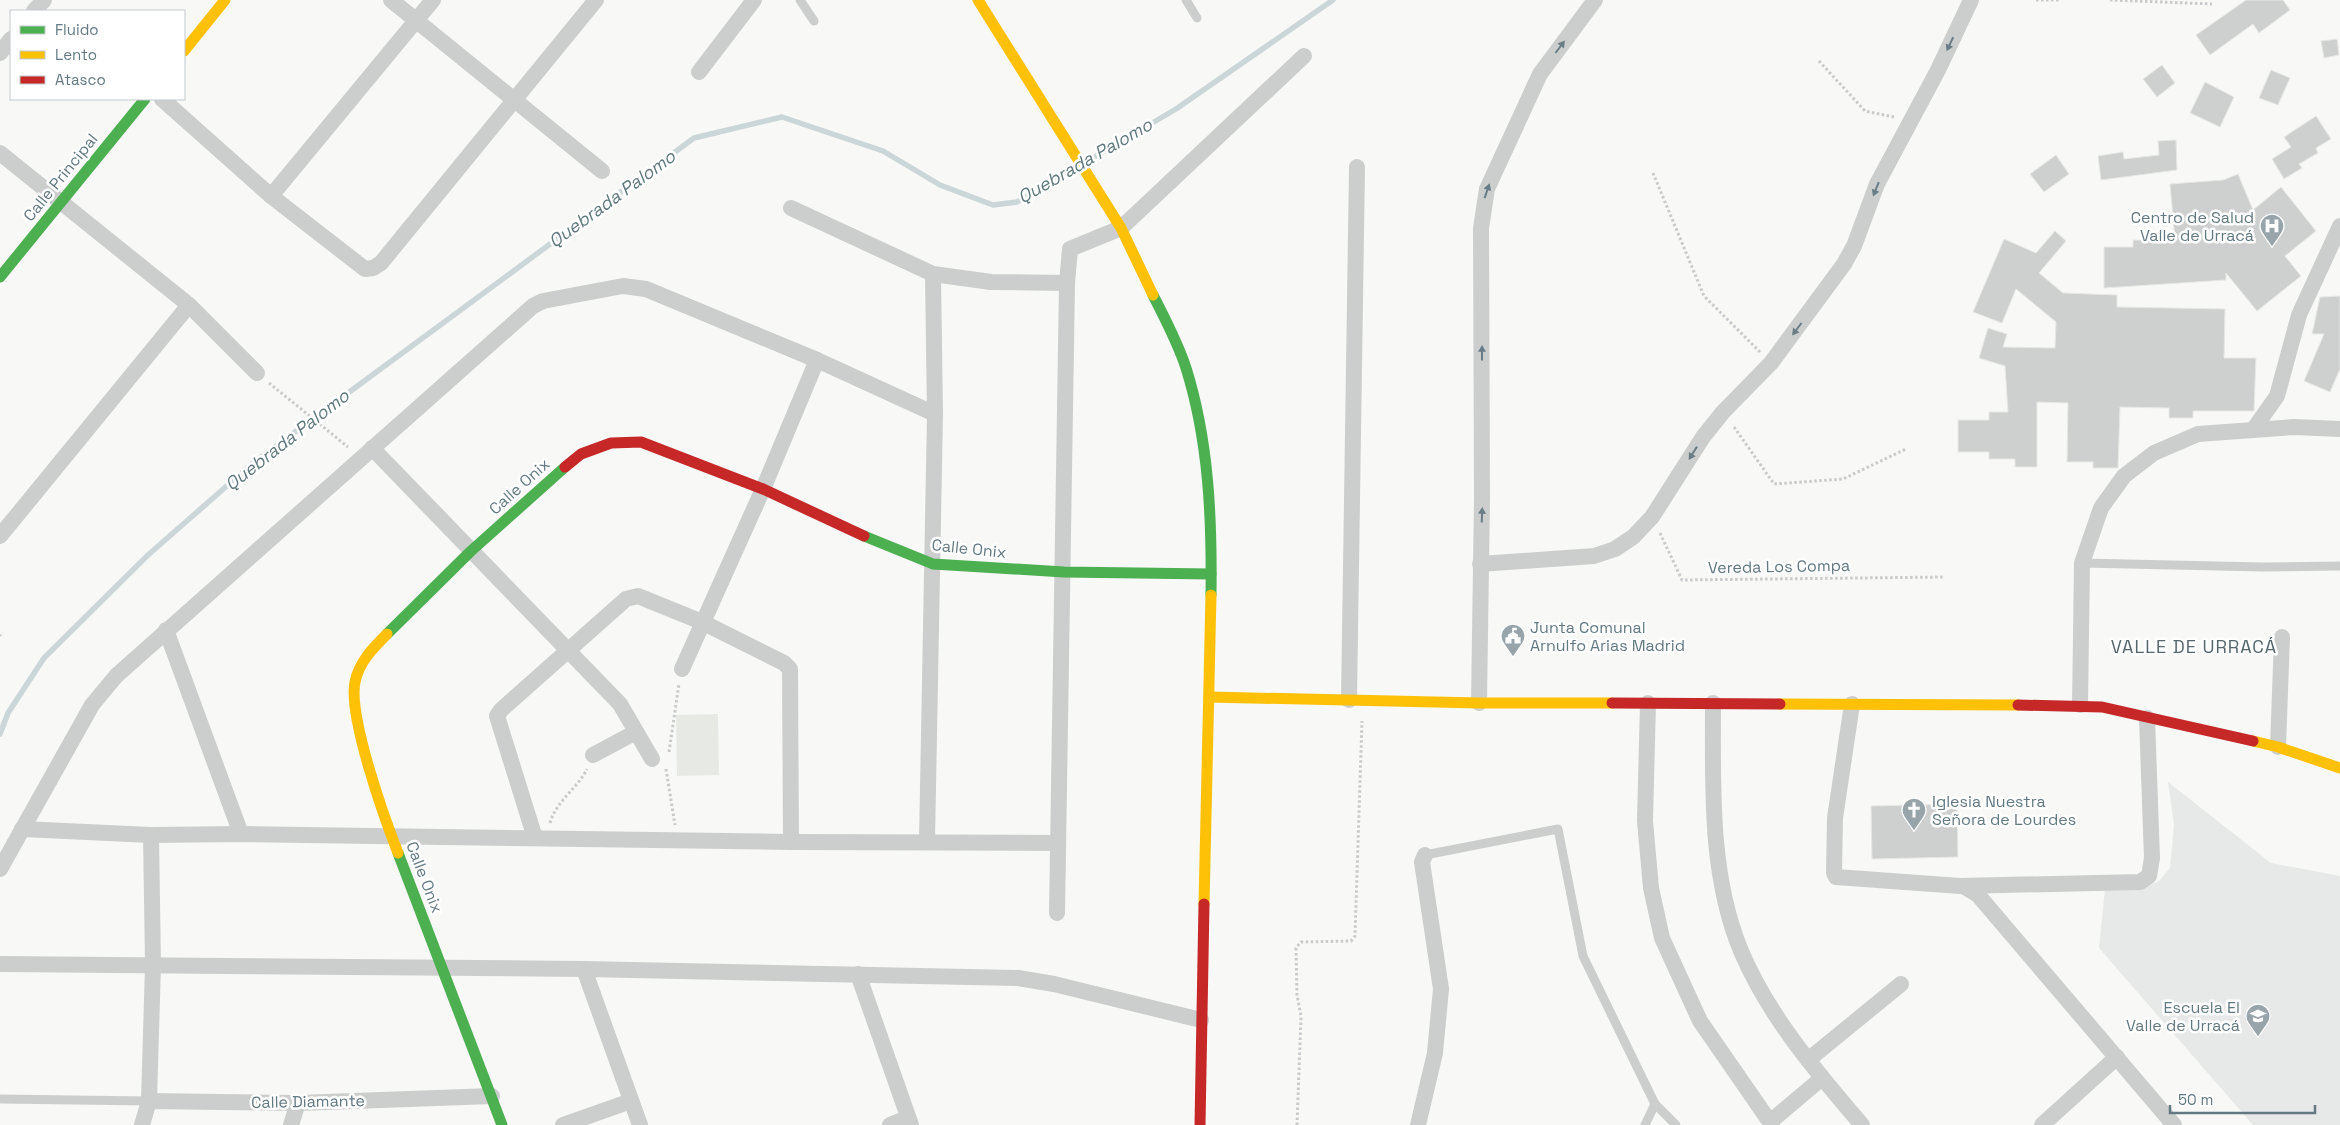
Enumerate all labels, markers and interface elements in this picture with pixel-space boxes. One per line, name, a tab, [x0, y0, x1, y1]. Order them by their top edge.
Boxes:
legend	[10, 10, 185, 100]
text: Fluido	[55, 20, 99, 39]
one-way arrow	[1946, 37, 1954, 51]
one-way arrow	[1555, 40, 1565, 54]
text: Lento	[55, 45, 97, 64]
text: Atasco	[55, 70, 106, 89]
water label: Quebrada Palomo	[1013, 112, 1157, 208]
street label: Calle Principal	[19, 129, 102, 226]
water label: Quebrada Palomo	[544, 144, 680, 252]
one-way arrow	[1872, 181, 1879, 196]
one-way arrow	[1483, 183, 1491, 198]
place label: Centro de Salud Valle de Urracá	[2131, 207, 2254, 246]
hospital icon: Centro de Salud Valle de Urracá	[2259, 213, 2285, 247]
one-way arrow	[1791, 322, 1802, 335]
one-way arrow	[1477, 344, 1485, 360]
water label: Quebrada Palomo	[220, 383, 354, 495]
one-way arrow	[1688, 446, 1697, 460]
street label: Calle Onix	[485, 454, 554, 519]
one-way arrow	[1478, 507, 1486, 523]
street label: Calle Onix	[931, 534, 1007, 563]
street label: Vereda Los Compa	[1708, 555, 1850, 578]
place label: Junta Comunal Arnulfo Arias Madrid	[1530, 617, 1685, 656]
public building icon: Junta Comunal Arnulfo Arias Madrid	[1500, 623, 1526, 657]
district label: VALLE DE URRACÁ	[2111, 635, 2277, 658]
place label: Iglesia Nuestra Señora de Lourdes	[1932, 791, 2076, 830]
church icon: Iglesia Nuestra Señora de Lourdes	[1901, 797, 1927, 831]
street label: Calle Onix	[401, 838, 448, 916]
place label: Escuela El Valle de Urracá	[2126, 997, 2240, 1036]
school or university icon: Escuela El Valle de Urracá	[2245, 1003, 2271, 1037]
scale bar	[2170, 1082, 2315, 1114]
street label: Calle Diamante	[251, 1090, 365, 1113]
text: 50 m	[2178, 1090, 2213, 1109]

